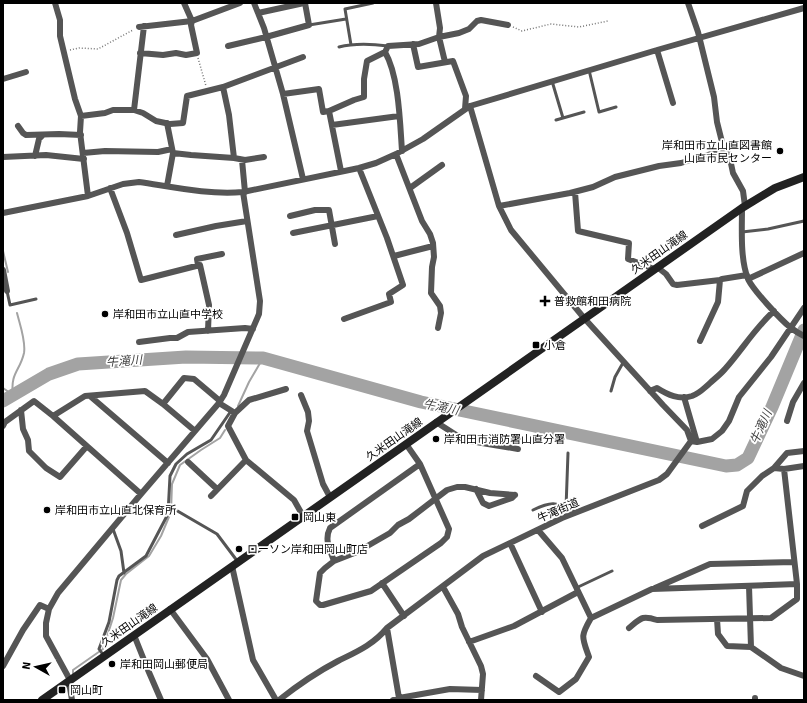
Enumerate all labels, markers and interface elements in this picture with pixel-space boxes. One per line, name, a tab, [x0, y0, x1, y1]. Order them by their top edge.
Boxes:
place label: 岸和田市立山直図書館 山直市民センター	[662, 139, 772, 165]
marker: 岸和田市立山直図書館 山直市民センター	[775, 146, 785, 156]
street label: 久米田山滝線	[629, 228, 690, 277]
marker: 普救館和田病院	[539, 295, 551, 307]
place label: 普救館和田病院	[554, 295, 631, 308]
place label: 岸和田市立山直中学校	[113, 308, 223, 321]
marker: 岸和田市立山直中学校	[100, 309, 110, 319]
place label: 小倉	[544, 339, 566, 352]
marker: 小倉	[531, 340, 541, 350]
water label: 牛滝川	[106, 353, 145, 370]
water label: 牛滝川	[422, 396, 462, 419]
water label: 牛滝川	[747, 406, 776, 447]
street label: 久米田山滝線	[364, 415, 425, 464]
place label: 岸和田市消防署山直分署	[444, 433, 565, 446]
marker: 岸和田市消防署山直分署	[431, 434, 441, 444]
street label: 牛滝街道	[535, 496, 581, 525]
place label: 岸和田市立山直北保育所	[55, 504, 177, 517]
marker: 岸和田市立山直北保育所	[42, 505, 52, 515]
place label: 岡山東	[303, 511, 336, 524]
marker: 岡山東	[290, 512, 300, 522]
place label: ローソン岸和田岡山町店	[247, 543, 368, 556]
marker: ローソン岸和田岡山町店	[234, 544, 244, 554]
street label: 久米田山滝線	[99, 601, 160, 650]
north arrow	[16, 647, 56, 687]
place label: 岸和田岡山郵便局	[120, 658, 208, 671]
marker: 岸和田岡山郵便局	[107, 659, 117, 669]
text: N	[20, 661, 34, 670]
place label: 岡山町	[70, 684, 103, 697]
marker: 岡山町	[57, 685, 67, 695]

